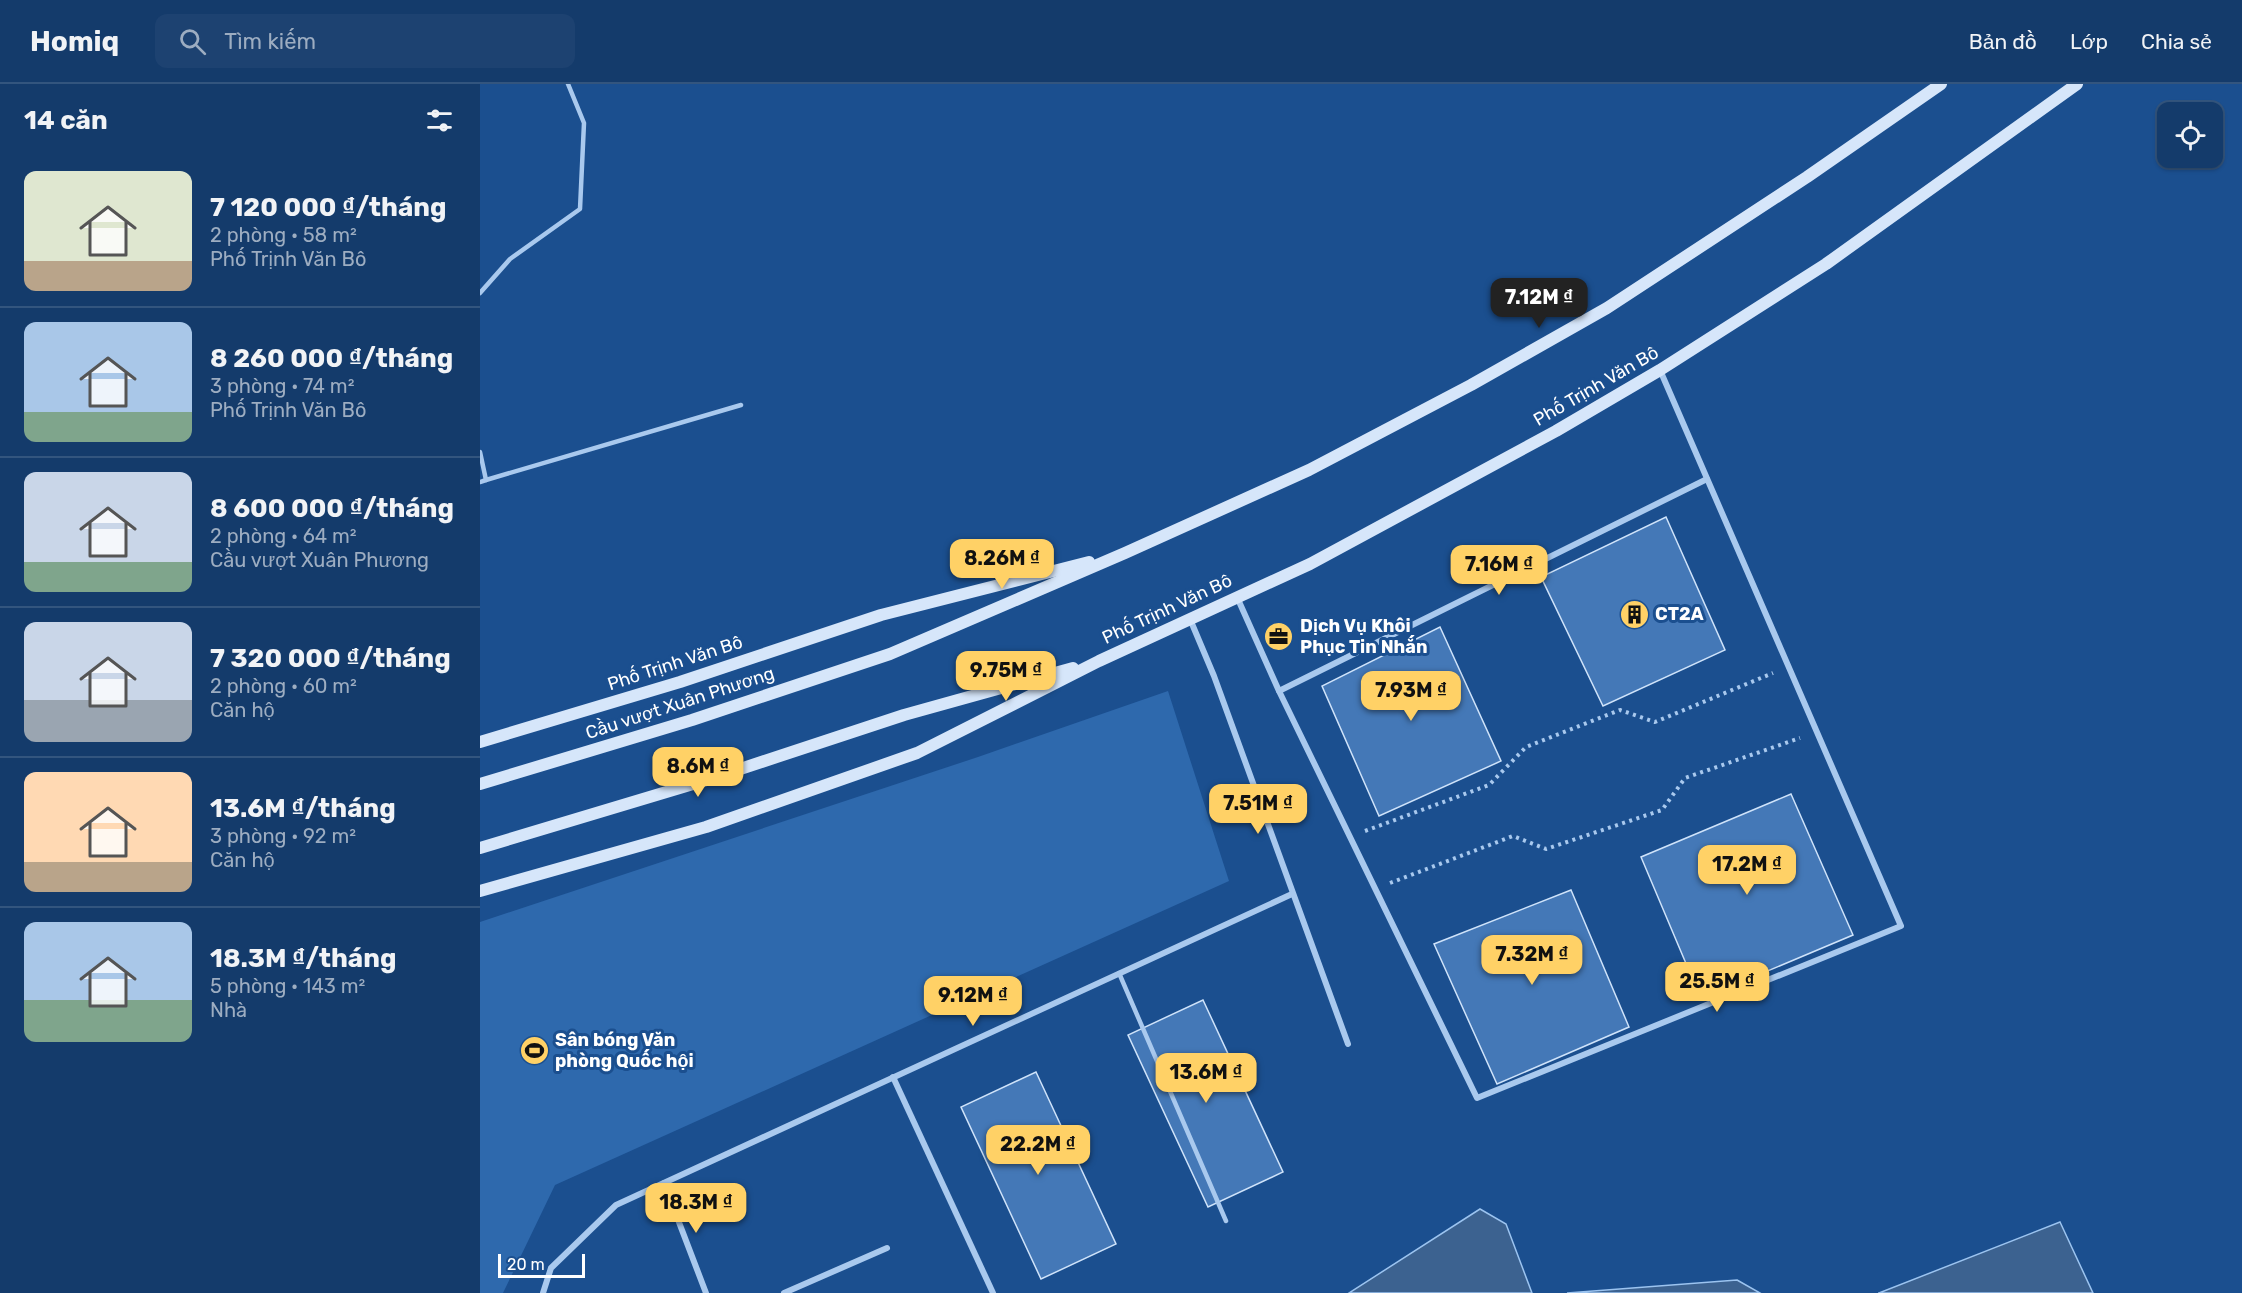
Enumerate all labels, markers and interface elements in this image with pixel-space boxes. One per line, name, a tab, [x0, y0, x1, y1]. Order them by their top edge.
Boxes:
search box	[155, 14, 575, 68]
text: Homiq	[30, 25, 119, 58]
icon: search	[176, 25, 209, 58]
text: Tìm kiếm	[224, 28, 316, 55]
text: Bản đồ	[1969, 29, 2037, 54]
text: Lớp	[2070, 29, 2108, 54]
text: Chia sẻ	[2141, 29, 2212, 54]
map controls	[2157, 102, 2223, 168]
button: locate	[2157, 102, 2223, 168]
icon: filters	[423, 104, 456, 137]
text: 14 căn	[24, 105, 108, 136]
text: 7 120 000 ₫/tháng	[210, 192, 446, 223]
icon: home	[72, 195, 144, 267]
text: 2 phòng · 58 m²	[210, 223, 357, 247]
text: Phố Trịnh Văn Bô	[210, 247, 366, 271]
pin: 7.12M ₫	[1484, 278, 1594, 329]
text: 7.12M ₫	[1505, 285, 1573, 309]
street label: Phố Trịnh Văn Bô	[1529, 341, 1662, 431]
text: 8 260 000 ₫/tháng	[210, 343, 453, 374]
icon: home	[72, 346, 144, 418]
text: 3 phòng · 74 m²	[210, 374, 354, 398]
text: Phố Trịnh Văn Bô	[210, 398, 366, 422]
text: 8 600 000 ₫/tháng	[210, 493, 454, 524]
icon: home	[72, 496, 144, 568]
text: 2 phòng · 64 m²	[210, 524, 357, 548]
pin: 8.26M ₫	[947, 539, 1057, 590]
pin: 7.16M ₫	[1444, 545, 1554, 596]
text: 8.26M ₫	[964, 546, 1040, 570]
text: Cầu vượt Xuân Phương	[210, 548, 429, 572]
text: 7.16M ₫	[1465, 552, 1533, 576]
street label: Phố Trịnh Văn Bô	[1098, 569, 1235, 649]
building icon: CT2A	[1618, 598, 1650, 630]
place label: CT2A	[1655, 603, 1704, 625]
place label: Dịch Vụ Khôi Phục Tin Nhắn	[1300, 615, 1427, 658]
office icon: Dịch Vụ Khôi Phục Tin Nhắn	[1263, 620, 1295, 652]
street label: Phố Trịnh Văn Bô	[604, 630, 745, 695]
text: 7 320 000 ₫/tháng	[210, 643, 451, 674]
icon: home	[72, 646, 144, 718]
pin: 9.75M ₫	[951, 651, 1061, 702]
text: 9.75M ₫	[970, 658, 1042, 682]
street label: Cầu vượt Xuân Phương	[583, 661, 777, 744]
pin: 7.93M ₫	[1356, 671, 1466, 722]
text: 2 phòng · 60 m²	[210, 674, 357, 698]
text: 7.93M ₫	[1375, 678, 1447, 702]
text: Căn hộ	[210, 698, 275, 722]
pin: 8.6M ₫	[649, 747, 747, 798]
text: 8.6M ₫	[666, 754, 730, 778]
pin: 7.51M ₫	[1203, 784, 1313, 835]
text: 7.51M ₫	[1223, 791, 1293, 815]
text: 13.6M ₫/tháng	[210, 793, 396, 824]
icon: home	[72, 796, 144, 868]
text: 3 phòng · 92 m²	[210, 824, 356, 848]
pin: 17.2M ₫	[1692, 845, 1802, 896]
text: Căn hộ	[210, 848, 275, 872]
text: 17.2M ₫	[1712, 852, 1782, 876]
pin: 7.32M ₫	[1477, 935, 1587, 986]
text: 7.32M ₫	[1495, 942, 1569, 966]
text: 18.3M ₫/tháng	[210, 943, 396, 974]
icon: home	[72, 946, 144, 1018]
pin: 25.5M ₫	[1662, 962, 1772, 1013]
text: 25.5M ₫	[1679, 969, 1755, 993]
text: 5 phòng · 143 m²	[210, 974, 365, 998]
pin: 9.12M ₫	[918, 976, 1028, 1027]
text: 9.12M ₫	[938, 983, 1008, 1007]
text: Nhà	[210, 998, 247, 1022]
place label: Sân bóng Văn phòng Quốc hội	[555, 1029, 694, 1072]
sports icon: Sân bóng Văn phòng Quốc hội	[518, 1034, 550, 1066]
pin: 13.6M ₫	[1151, 1053, 1261, 1104]
text: 13.6M ₫	[1170, 1060, 1242, 1084]
pin: 22.2M ₫	[983, 1125, 1093, 1176]
text: 22.2M ₫	[1000, 1132, 1076, 1156]
pin: 18.3M ₫	[641, 1183, 751, 1234]
text: 18.3M ₫	[659, 1190, 733, 1214]
scale bar	[498, 1251, 585, 1278]
text: 20 m	[507, 1255, 545, 1274]

